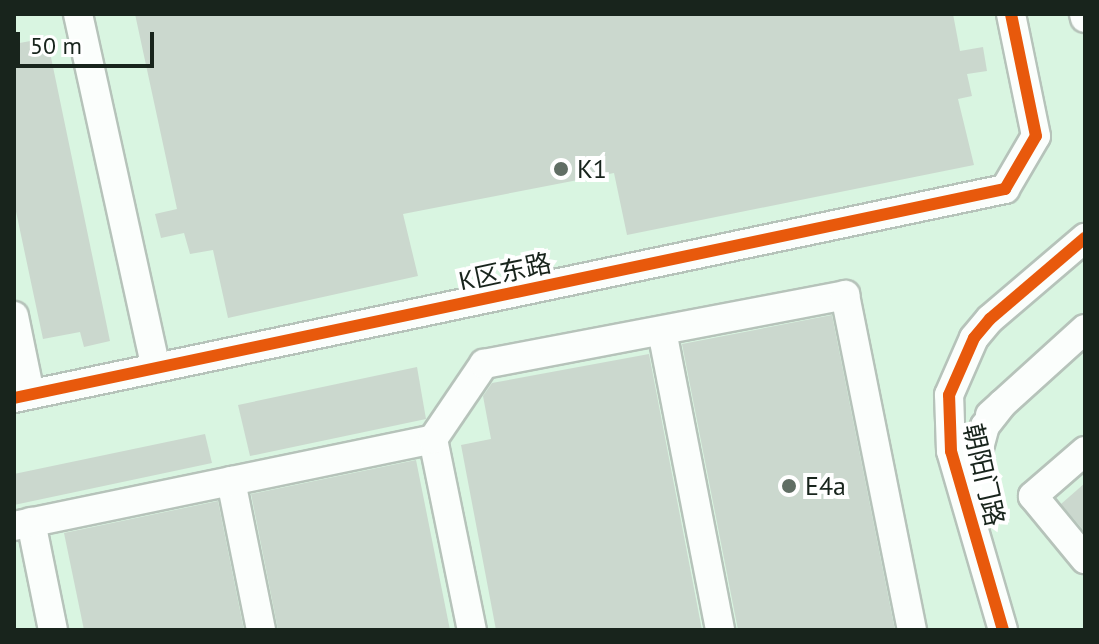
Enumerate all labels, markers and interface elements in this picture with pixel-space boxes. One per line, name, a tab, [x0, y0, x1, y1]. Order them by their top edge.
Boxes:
scale bar	[20, 16, 158, 66]
text: 50 m	[30, 30, 82, 61]
place label: K1	[577, 153, 607, 185]
marker: K1	[552, 160, 570, 178]
street label: K区东路	[456, 247, 554, 297]
street label: 朝阳门路	[957, 421, 1011, 529]
place label: E4a	[805, 470, 846, 502]
marker: E4a	[780, 477, 798, 495]

